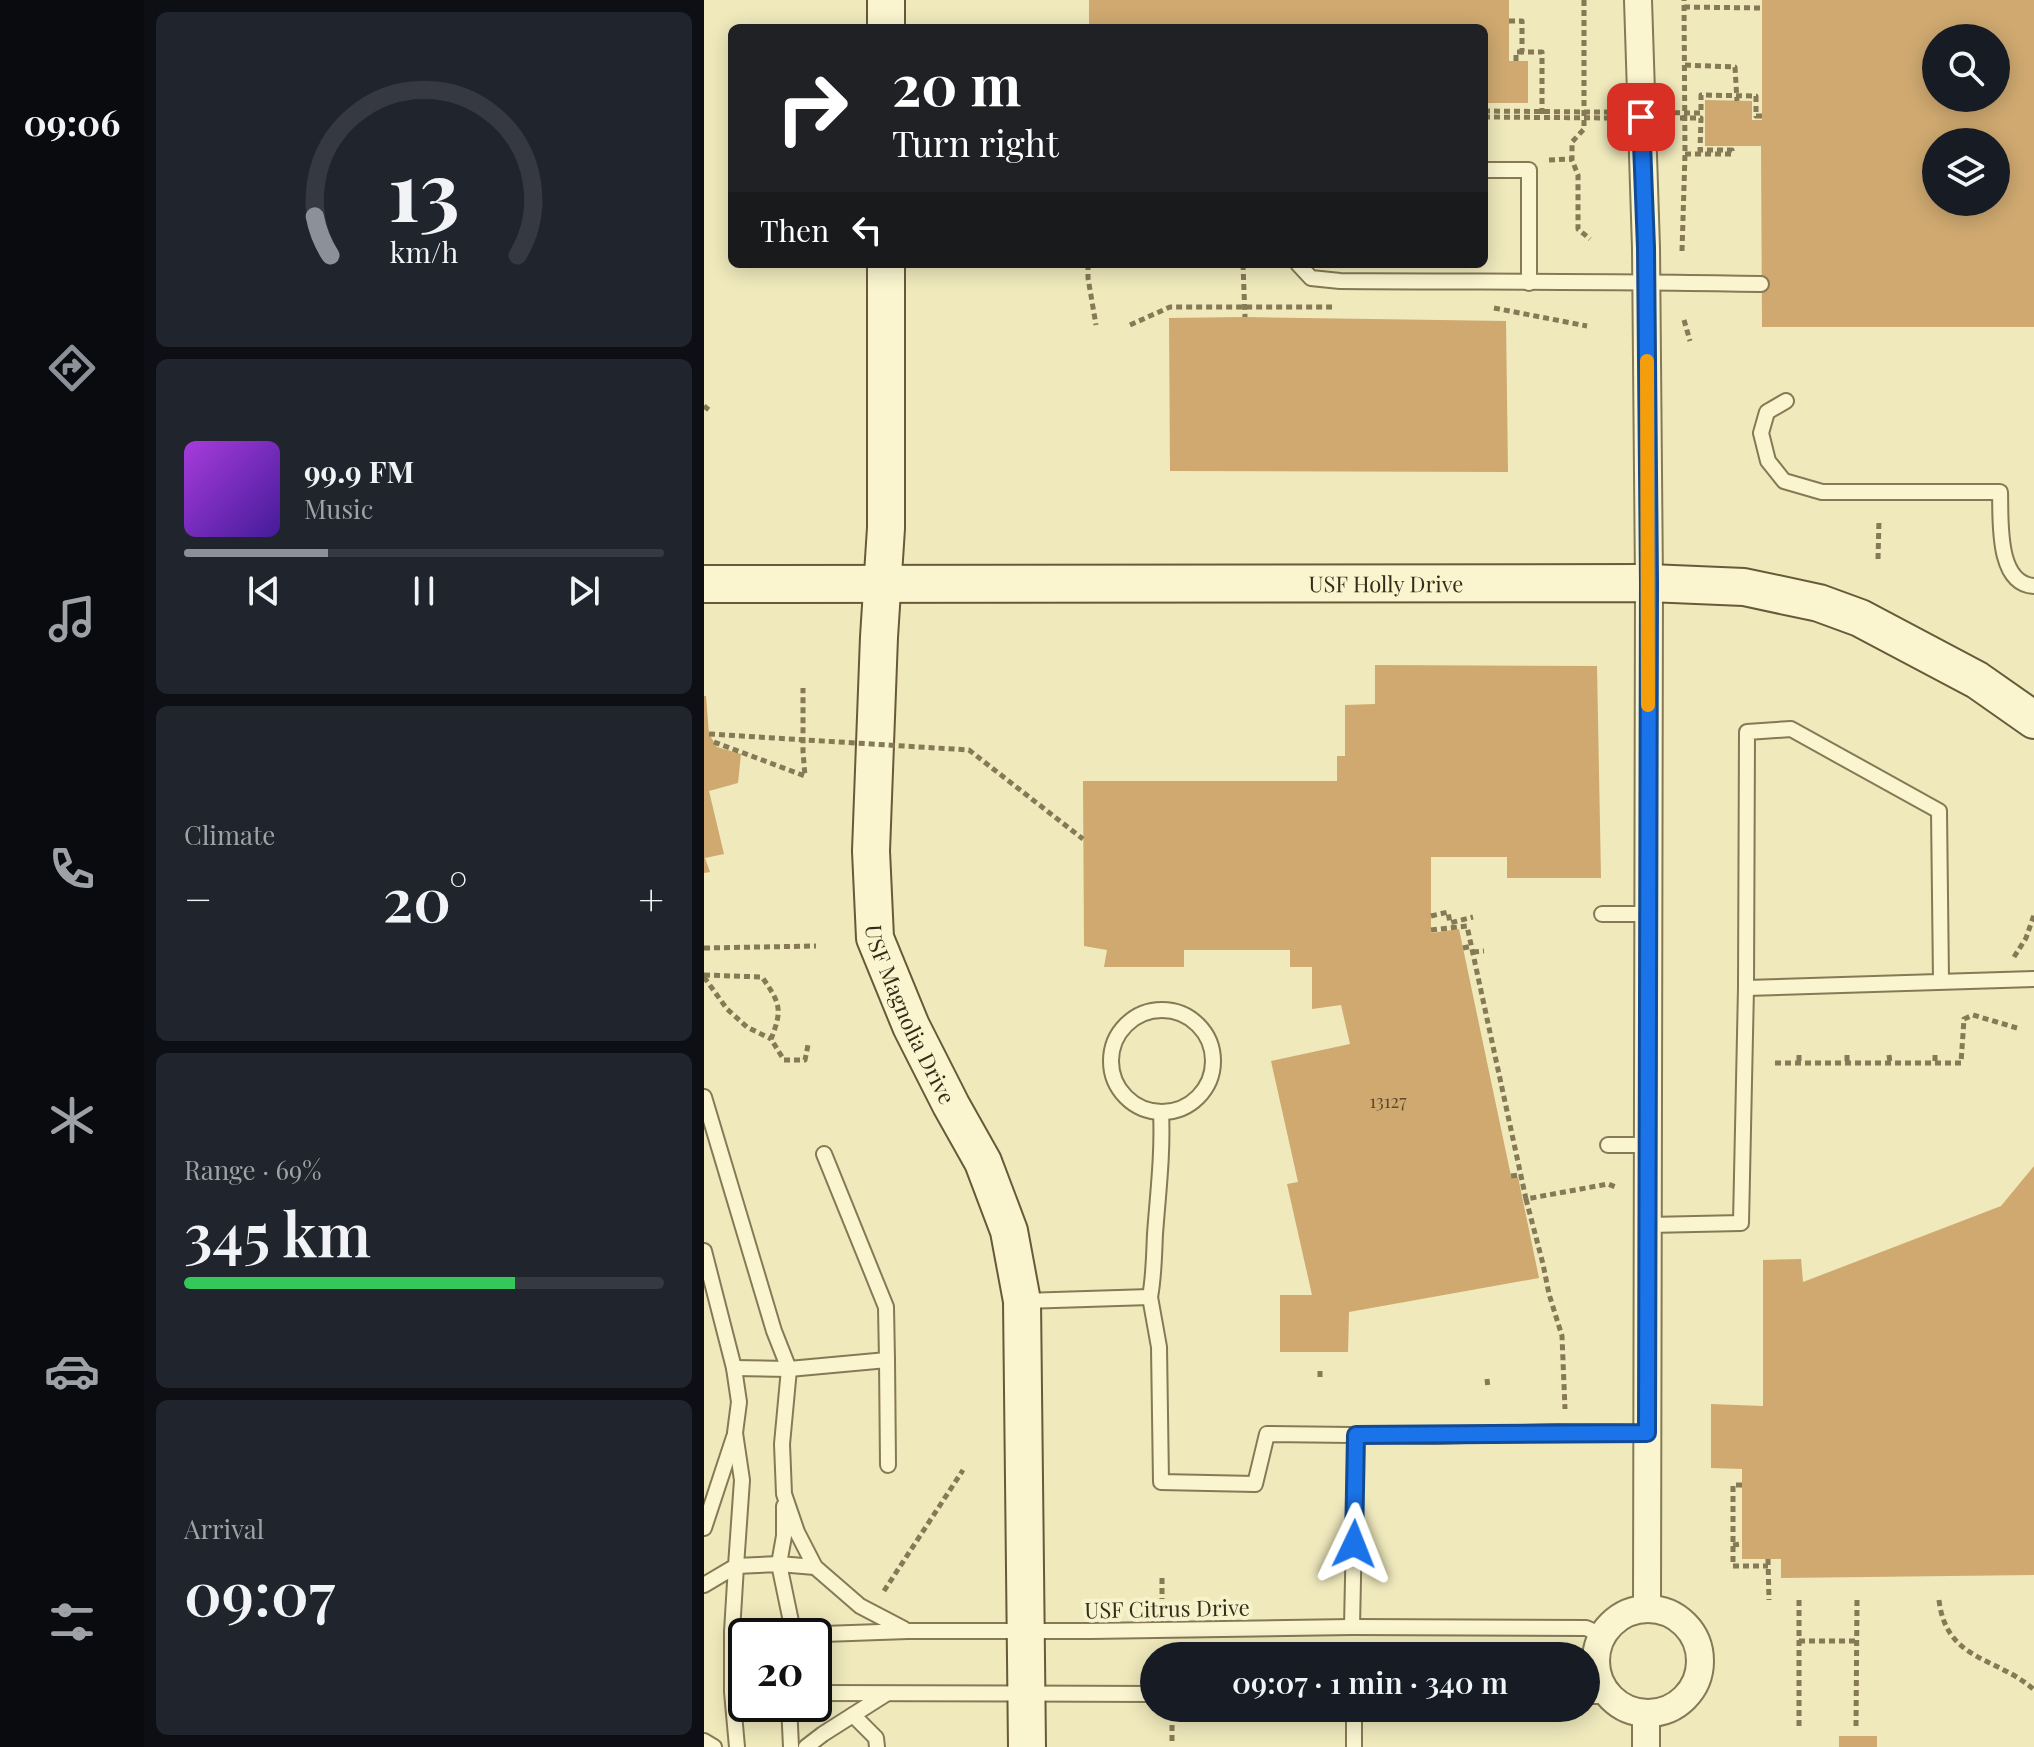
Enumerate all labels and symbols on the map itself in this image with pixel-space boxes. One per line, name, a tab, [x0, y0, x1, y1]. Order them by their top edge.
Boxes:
pin	[1607, 83, 1675, 151]
street label: USF Holly Drive	[1308, 568, 1463, 598]
street label: USF Magnolia Drive	[859, 924, 963, 1109]
house number: 13127	[1369, 1089, 1407, 1113]
position arrow	[1312, 1502, 1396, 1586]
street label: USF Citrus Drive	[1084, 1592, 1250, 1624]
speed limit sign: 20	[728, 1618, 832, 1722]

